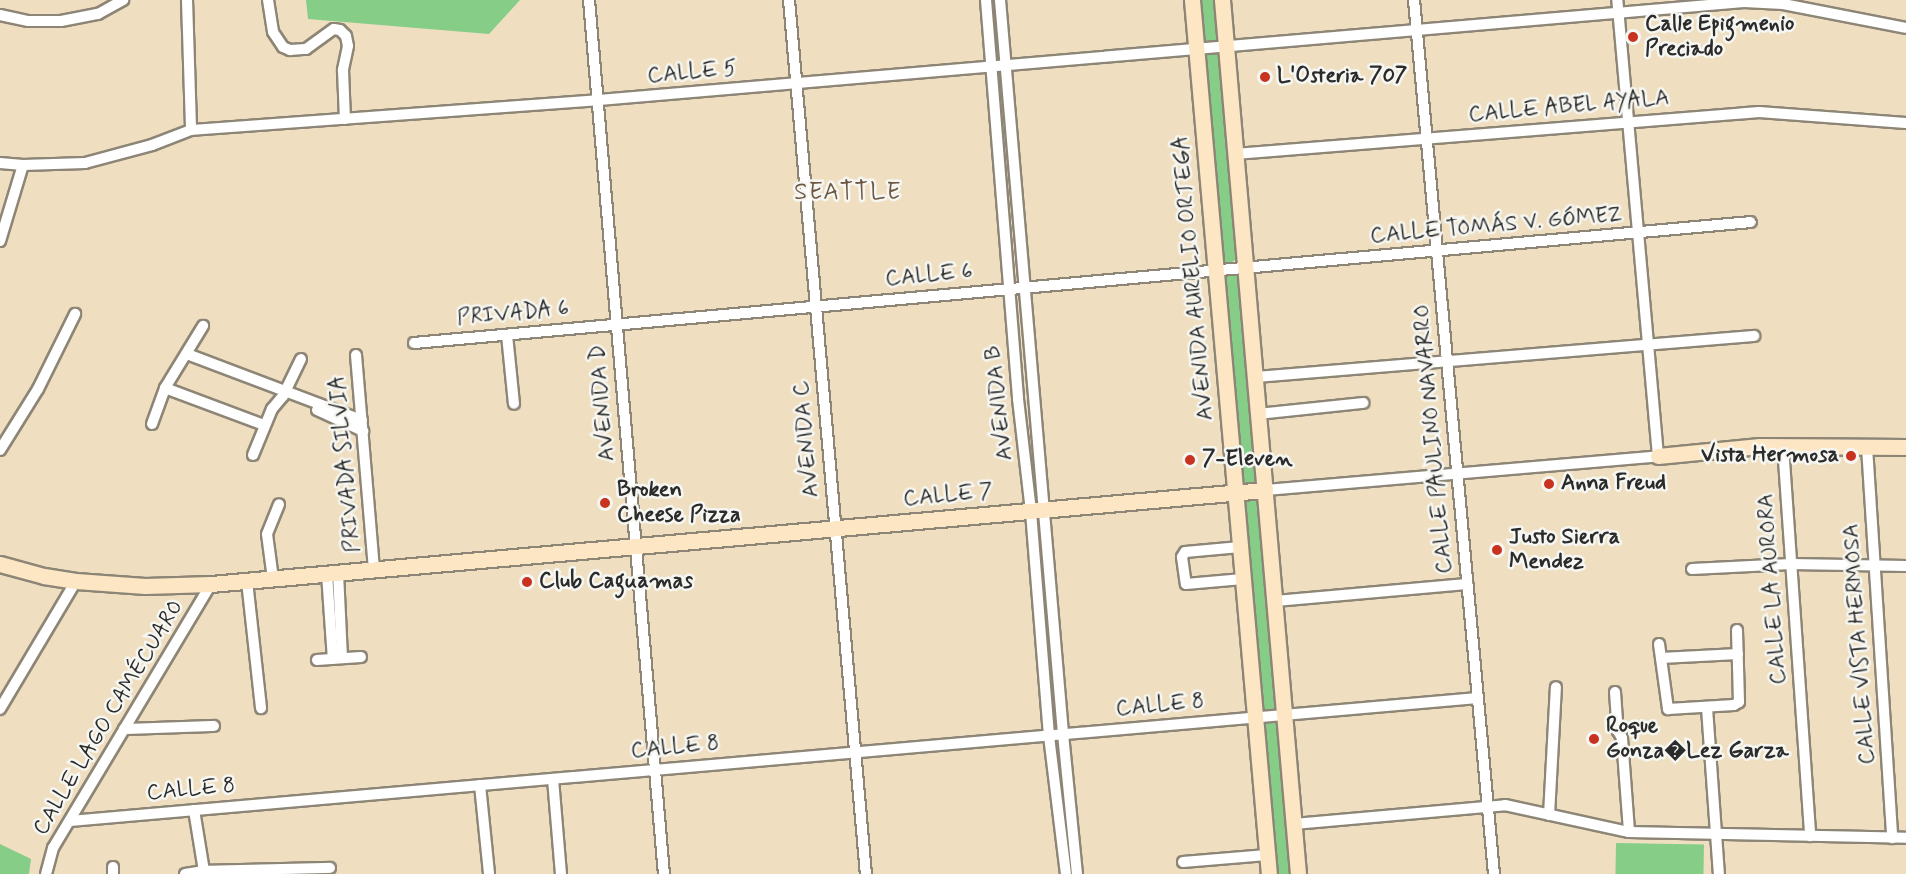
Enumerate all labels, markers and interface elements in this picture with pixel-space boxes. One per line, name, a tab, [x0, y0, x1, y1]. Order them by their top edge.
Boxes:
place label: Calle Epigmenio Preciado	[1645, 11, 1795, 62]
marker: Calle Epigmenio Preciado	[1626, 30, 1640, 44]
street label: CALLE 5	[646, 56, 738, 90]
place label: L'Osteria 707	[1277, 64, 1407, 90]
marker: L'Osteria 707	[1258, 70, 1272, 84]
street label: CALLE ABEL AYALA	[1466, 85, 1672, 129]
street label: AVENIDA AURELIO ORTEGA	[1168, 134, 1220, 422]
district label: SEATTLE	[792, 179, 904, 207]
street label: CALLE TOMÁS V. GÓMEZ	[1368, 202, 1624, 250]
street label: CALLE 6	[884, 259, 974, 293]
street label: PRIVADA 6	[456, 296, 570, 332]
street label: CALLE PAULINO NAVARRO	[1409, 306, 1459, 572]
street label: AVENIDA D	[585, 344, 621, 462]
street label: AVENIDA B	[981, 344, 1019, 462]
street label: PRIVADA SILVIA	[325, 373, 367, 555]
street label: AVENIDA C	[789, 379, 825, 499]
place label: Vista Hermosa	[1698, 443, 1839, 469]
place label: 7-Eleven	[1202, 447, 1292, 473]
marker: Vista Hermosa	[1844, 449, 1858, 463]
marker: 7-Eleven	[1183, 453, 1197, 467]
place label: Anna Freud	[1561, 471, 1664, 497]
place label: Broken Cheese Pizza	[617, 477, 741, 528]
marker: Anna Freud	[1542, 477, 1556, 491]
street label: CALLE 7	[902, 479, 994, 513]
street label: CALLE LA AURORA	[1753, 493, 1793, 685]
marker: Broken Cheese Pizza	[598, 496, 612, 510]
street label: CALLE VISTA HERMOSA	[1838, 522, 1882, 766]
place label: Justo Sierra Mendez	[1509, 524, 1621, 576]
marker: Justo Sierra Mendez	[1490, 543, 1504, 557]
place label: Club Caguamas	[539, 569, 691, 595]
marker: Club Caguamas	[520, 575, 534, 589]
street label: CALLE LAGO CAMÉCUARO	[27, 594, 191, 842]
street label: CALLE 8	[1115, 689, 1205, 723]
place label: Roque Gonza�Lez Garza	[1606, 713, 1784, 764]
street label: CALLE 8	[630, 731, 720, 765]
marker: Roque Gonza�Lez Garza	[1587, 732, 1601, 746]
street label: CALLE 8	[146, 773, 236, 807]

